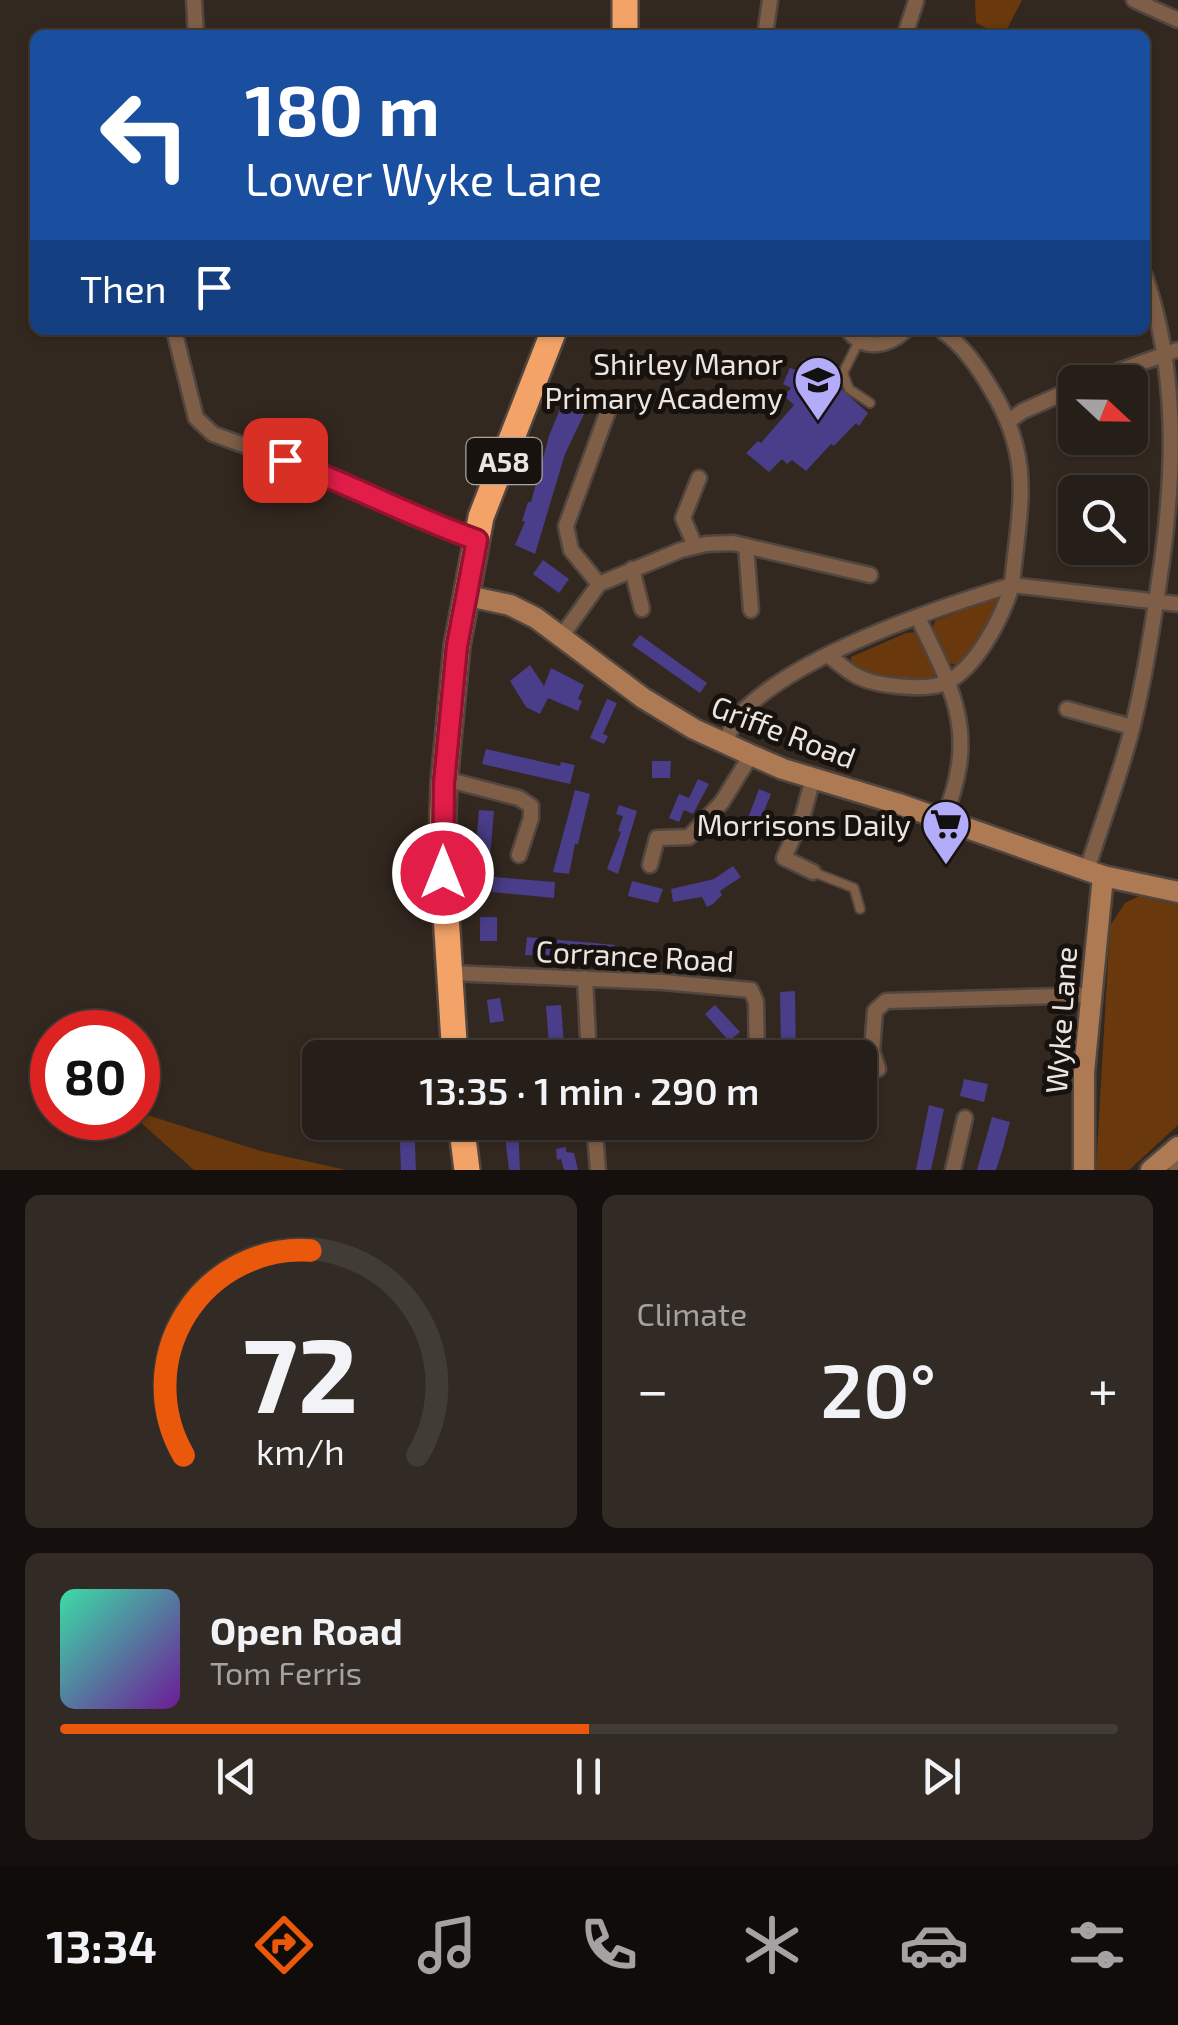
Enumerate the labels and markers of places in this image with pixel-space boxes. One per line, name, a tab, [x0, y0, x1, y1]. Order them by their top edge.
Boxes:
place label: Shirley Manor Primary Academy	[545, 345, 783, 415]
school or university icon: Shirley Manor Primary Academy	[792, 354, 844, 422]
pin	[243, 418, 328, 503]
supermarket icon: Morrisons Daily	[920, 798, 972, 866]
place label: Morrisons Daily	[697, 806, 911, 842]

